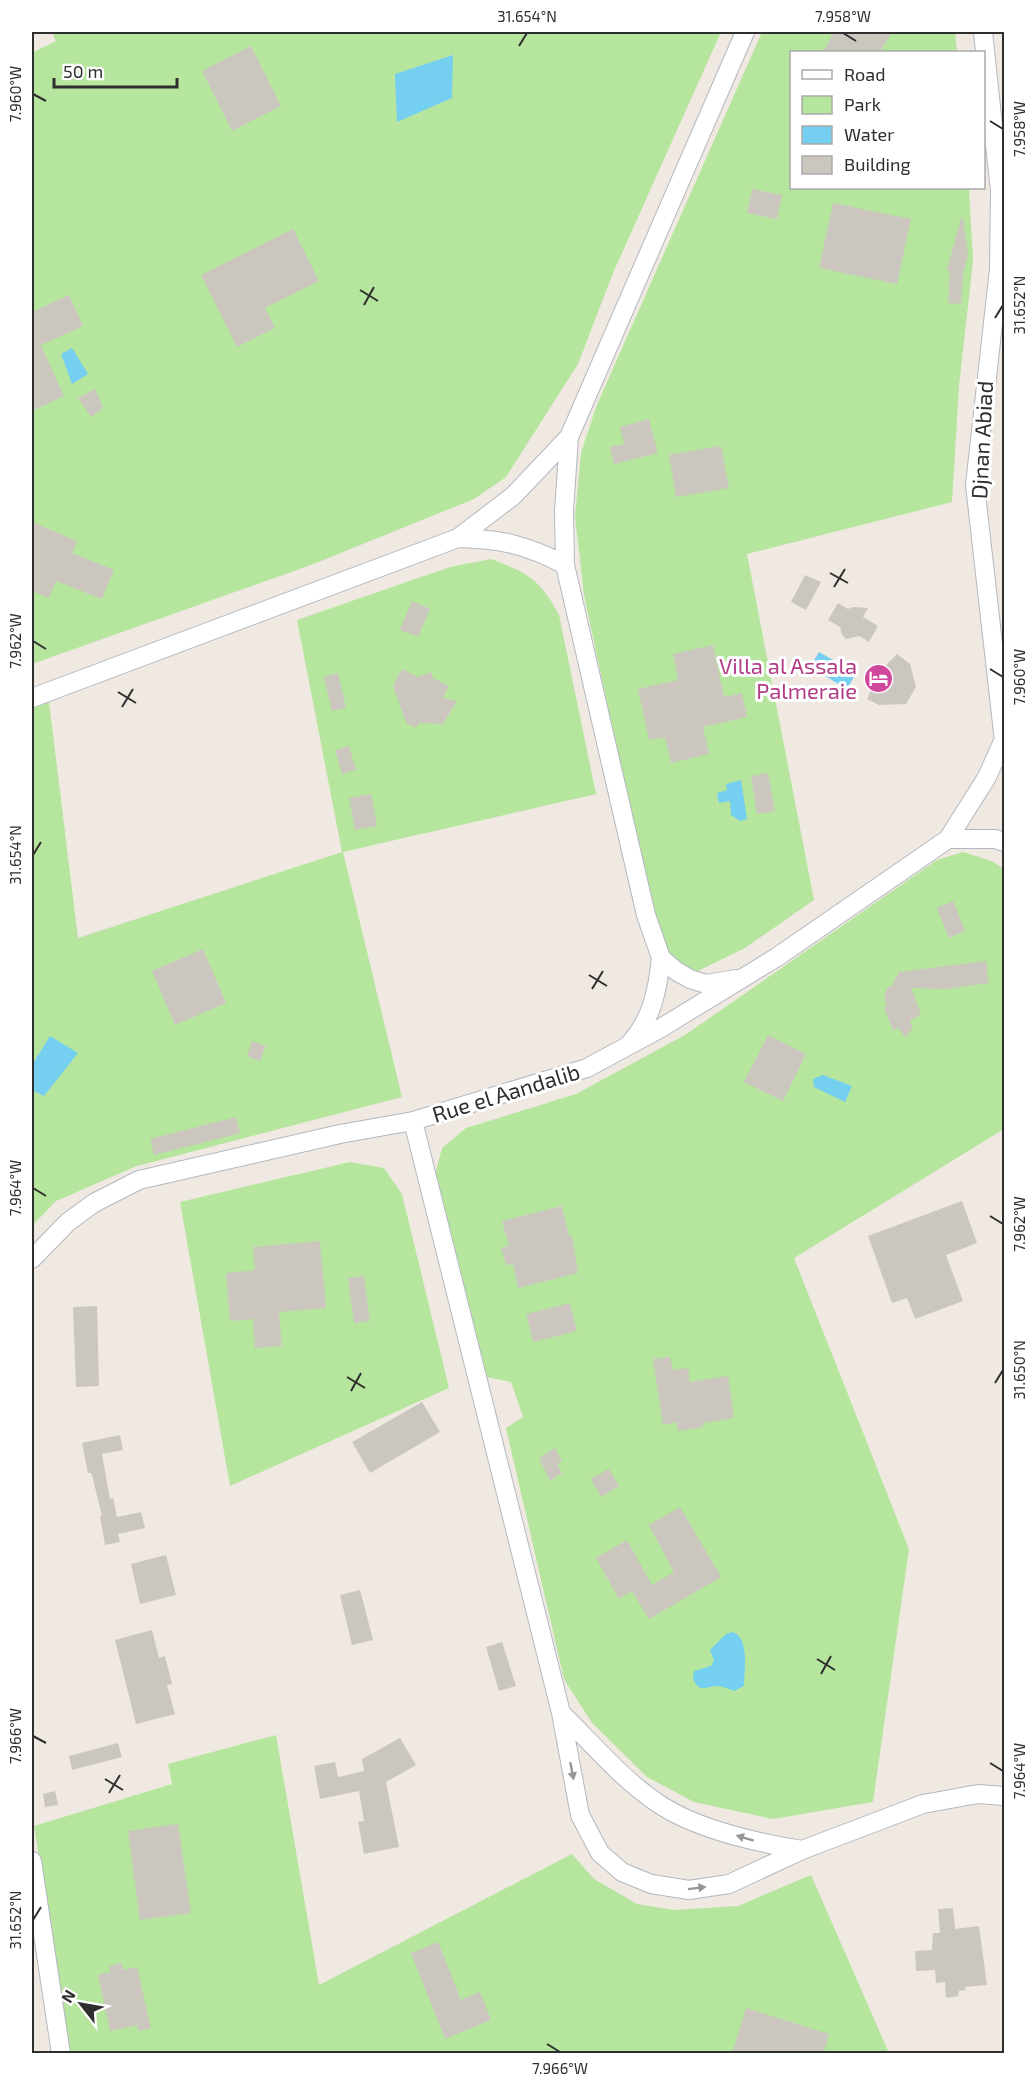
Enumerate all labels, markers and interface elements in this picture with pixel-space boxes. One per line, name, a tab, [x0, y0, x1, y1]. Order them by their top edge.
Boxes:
text: 31.654°N	[497, 7, 557, 25]
text: 7.958°W	[815, 7, 871, 25]
scale bar	[54, 51, 177, 89]
legend	[790, 51, 985, 189]
text: 50 m	[63, 60, 103, 82]
text: Road	[844, 63, 885, 85]
text: 7.960°W	[6, 66, 24, 122]
text: Park	[844, 93, 881, 115]
text: 7.958°W	[1010, 101, 1028, 157]
text: Water	[844, 123, 894, 145]
text: Building	[844, 153, 911, 175]
text: 31.652°N	[1010, 276, 1028, 334]
street label: Djnan Abiad	[965, 380, 998, 500]
text: 7.962°W	[6, 613, 24, 669]
text: 7.960°W	[1010, 649, 1028, 705]
place label: Villa al Assala Palmeraie	[719, 652, 857, 703]
hotel icon: Villa al Assala Palmeraie	[862, 663, 894, 695]
text: 31.654°N	[6, 825, 24, 885]
street label: Rue el Aandalib	[429, 1057, 583, 1127]
text: 7.964°W	[6, 1160, 24, 1216]
text: 7.962°W	[1010, 1196, 1028, 1252]
text: 31.650°N	[1010, 1340, 1028, 1400]
text: 7.966°W	[6, 1708, 24, 1764]
text: 7.964°W	[1010, 1743, 1028, 1799]
one-way arrow	[567, 1761, 576, 1780]
one-way arrow	[736, 1833, 754, 1842]
one-way arrow	[688, 1883, 707, 1893]
text: 31.652°N	[6, 1891, 24, 1949]
north arrow	[51, 1974, 111, 2034]
text: N	[57, 1986, 79, 2006]
text: 7.966°W	[532, 2059, 588, 2077]

